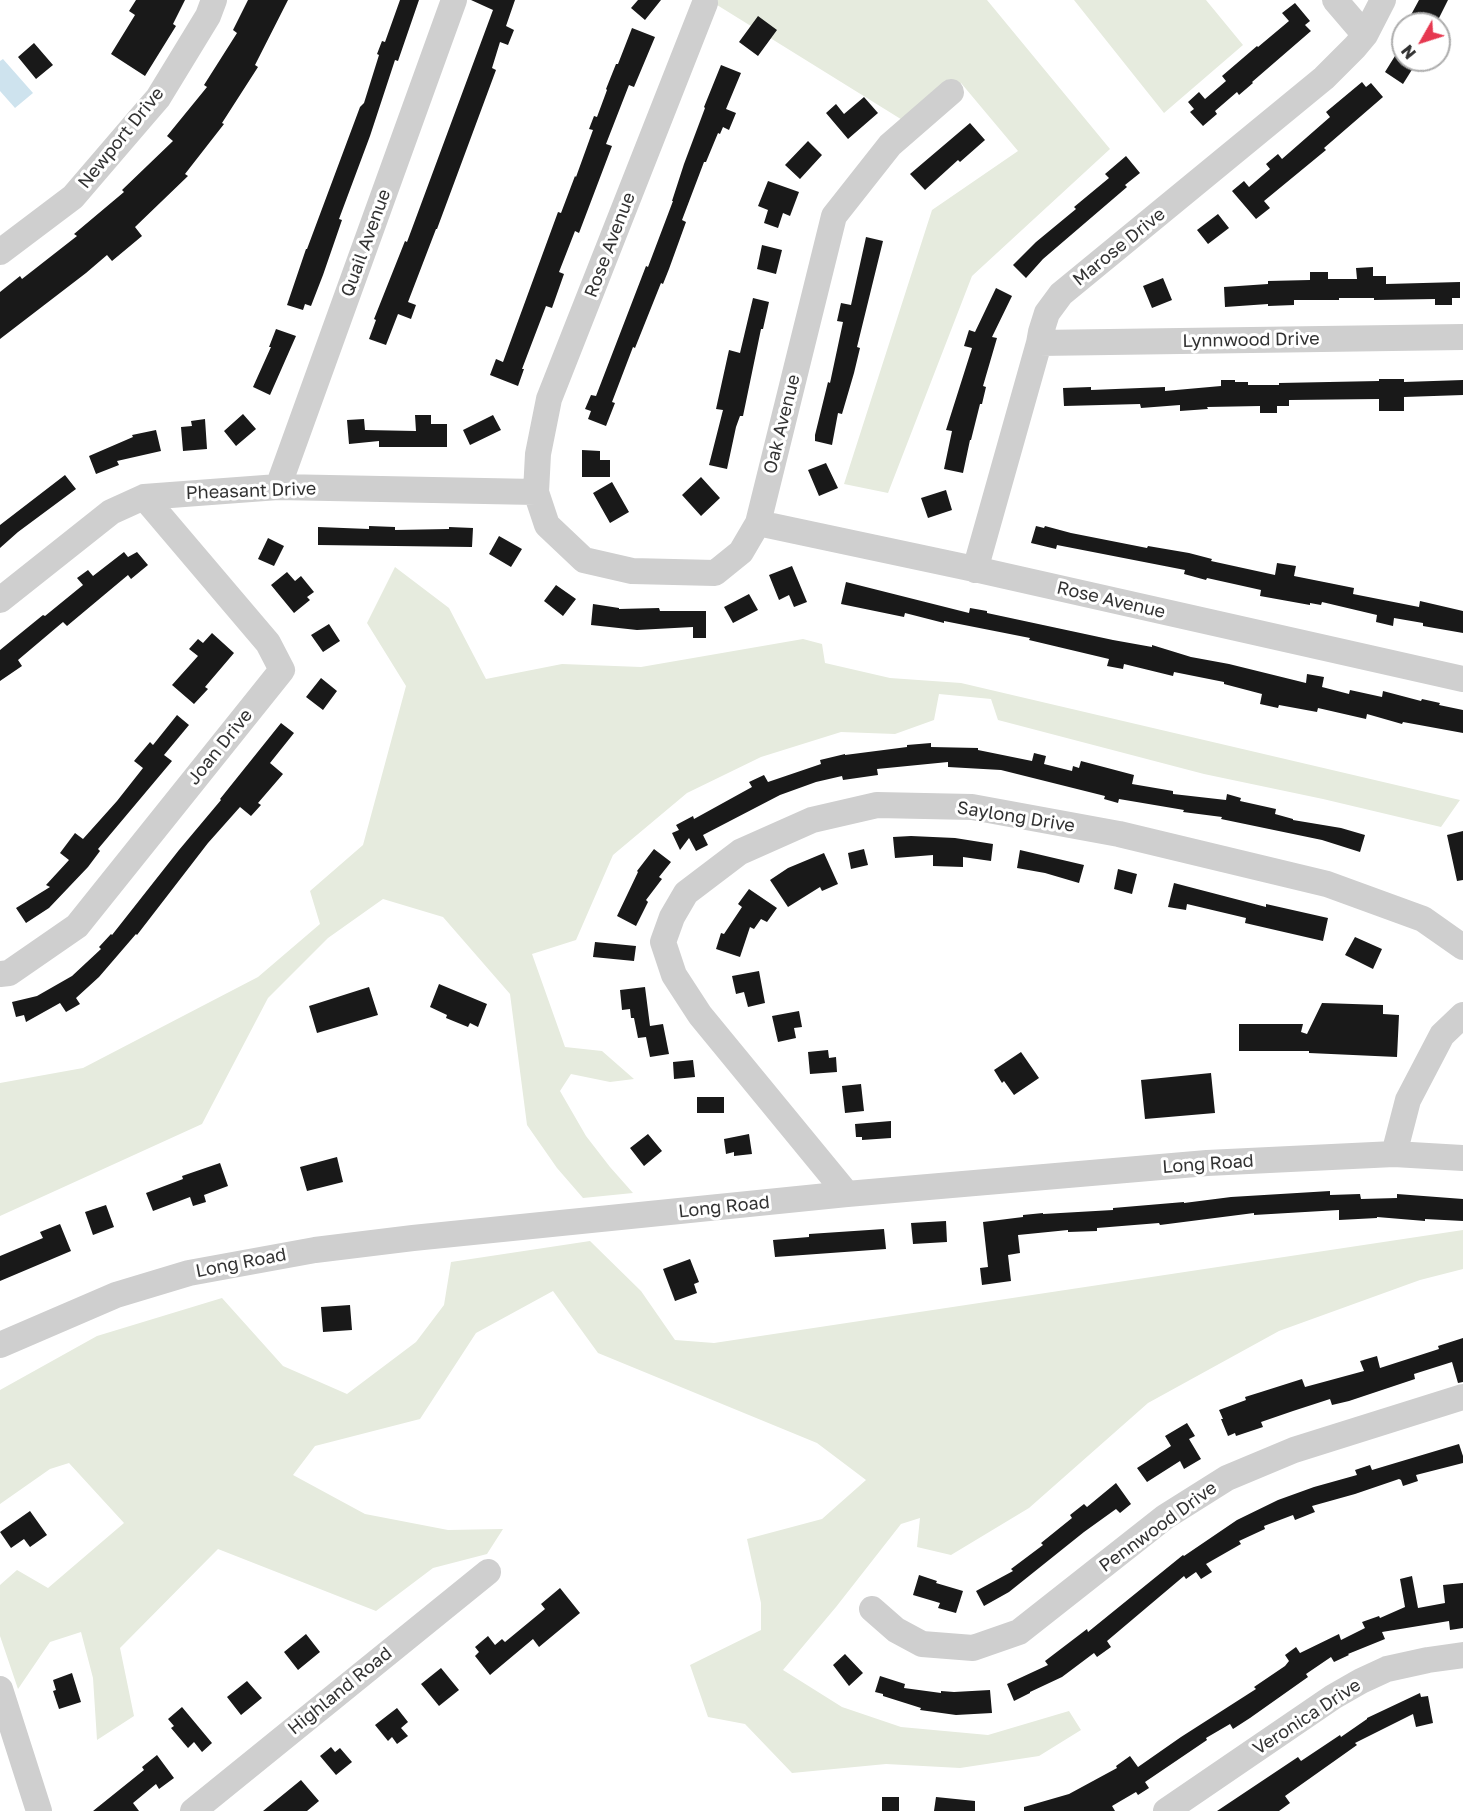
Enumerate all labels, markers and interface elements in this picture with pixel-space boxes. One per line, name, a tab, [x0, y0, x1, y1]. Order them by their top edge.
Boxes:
north arrow	[1391, 12, 1451, 72]
text: N	[1397, 41, 1420, 63]
street label: Newport Drive	[74, 83, 168, 193]
street label: Quail Avenue	[337, 186, 395, 300]
street label: Rose Avenue	[580, 189, 640, 301]
street label: Marose Drive	[1069, 203, 1169, 291]
street label: Lynnwood Drive	[1182, 328, 1320, 352]
street label: Oak Avenue	[759, 372, 805, 476]
street label: Pheasant Drive	[185, 478, 317, 504]
street label: Rose Avenue	[1055, 577, 1167, 623]
street label: Joan Drive	[183, 705, 257, 789]
street label: Saylong Drive	[956, 797, 1076, 837]
street label: Long Road	[1162, 1150, 1254, 1178]
street label: Long Road	[677, 1191, 771, 1223]
street label: Long Road	[194, 1244, 288, 1282]
street label: Pennwood Drive	[1095, 1477, 1221, 1577]
street label: Highland Road	[284, 1643, 396, 1739]
street label: Veronica Drive	[1249, 1674, 1365, 1760]

